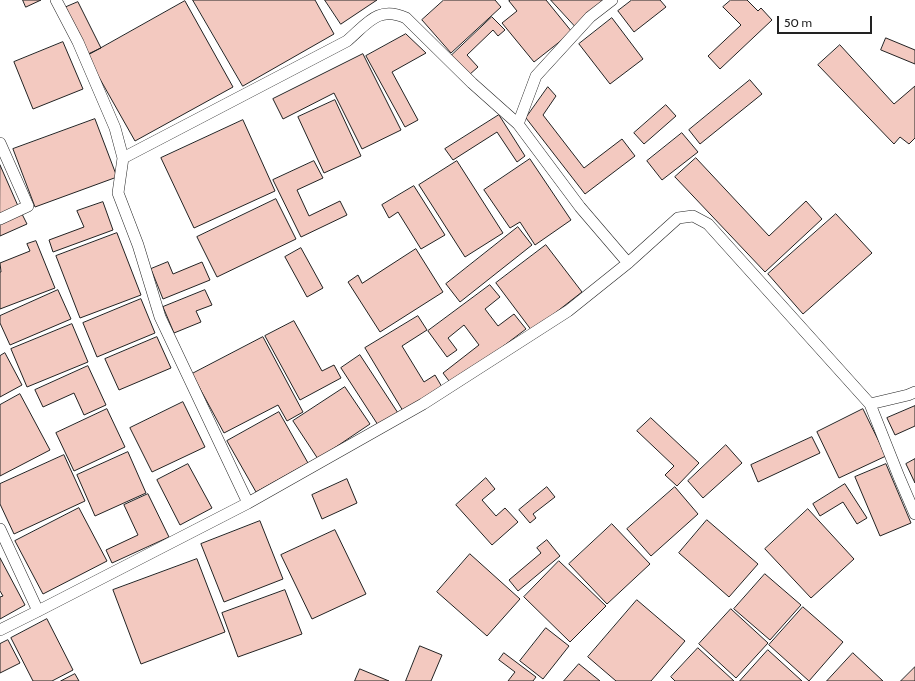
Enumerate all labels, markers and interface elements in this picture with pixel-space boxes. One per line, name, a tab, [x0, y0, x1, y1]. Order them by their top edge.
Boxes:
scale bar	[779, 8, 874, 34]
text: 50 m	[784, 15, 812, 30]

